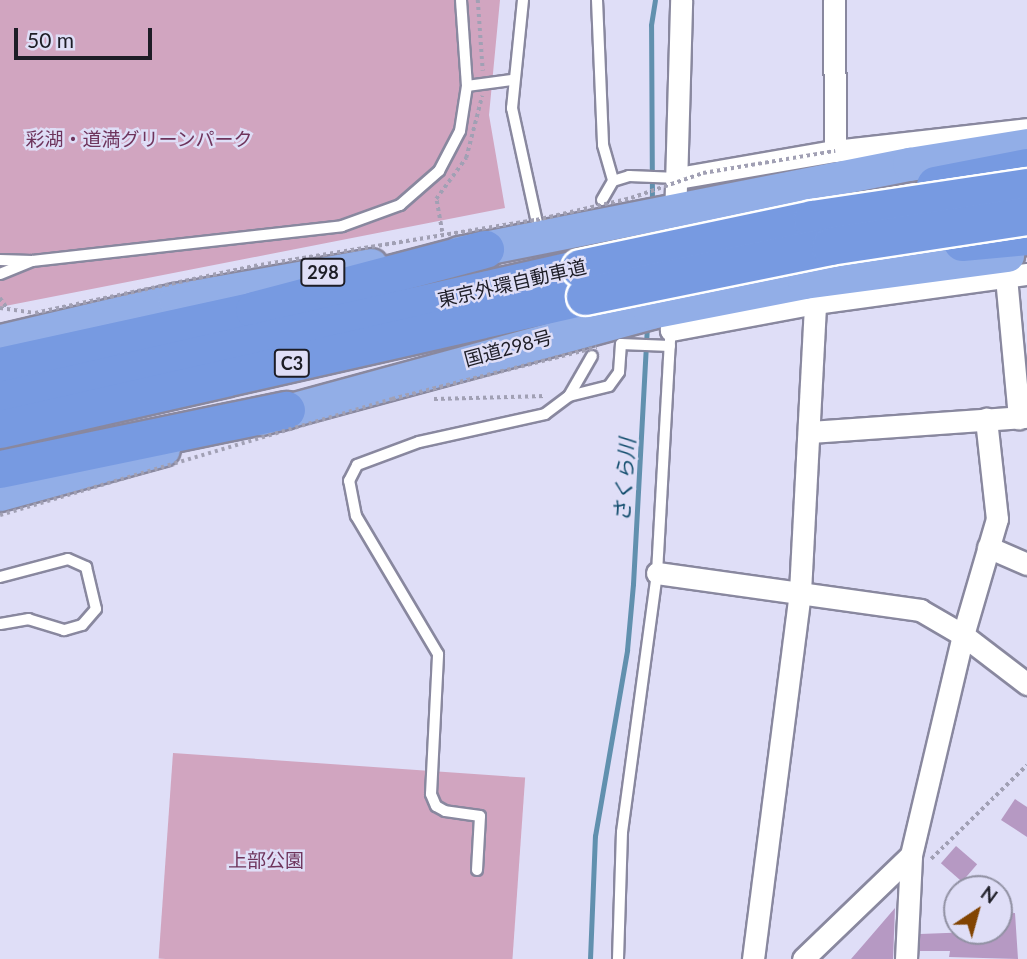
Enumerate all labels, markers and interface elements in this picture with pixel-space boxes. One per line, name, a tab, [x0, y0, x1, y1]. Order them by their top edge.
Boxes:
scale bar	[18, 14, 156, 58]
text: 50 m	[27, 27, 74, 52]
park label: 彩湖・道満グリーンパーク	[25, 128, 253, 150]
street label: 東京外環自動車道	[435, 255, 589, 311]
road number: 298	[300, 258, 346, 286]
street label: 国道298号	[462, 325, 554, 371]
road number: C3	[273, 348, 311, 377]
water label: さくら川	[609, 437, 639, 523]
park label: 上部公園	[228, 849, 304, 871]
north arrow	[943, 875, 1013, 945]
text: N	[977, 881, 1002, 908]

